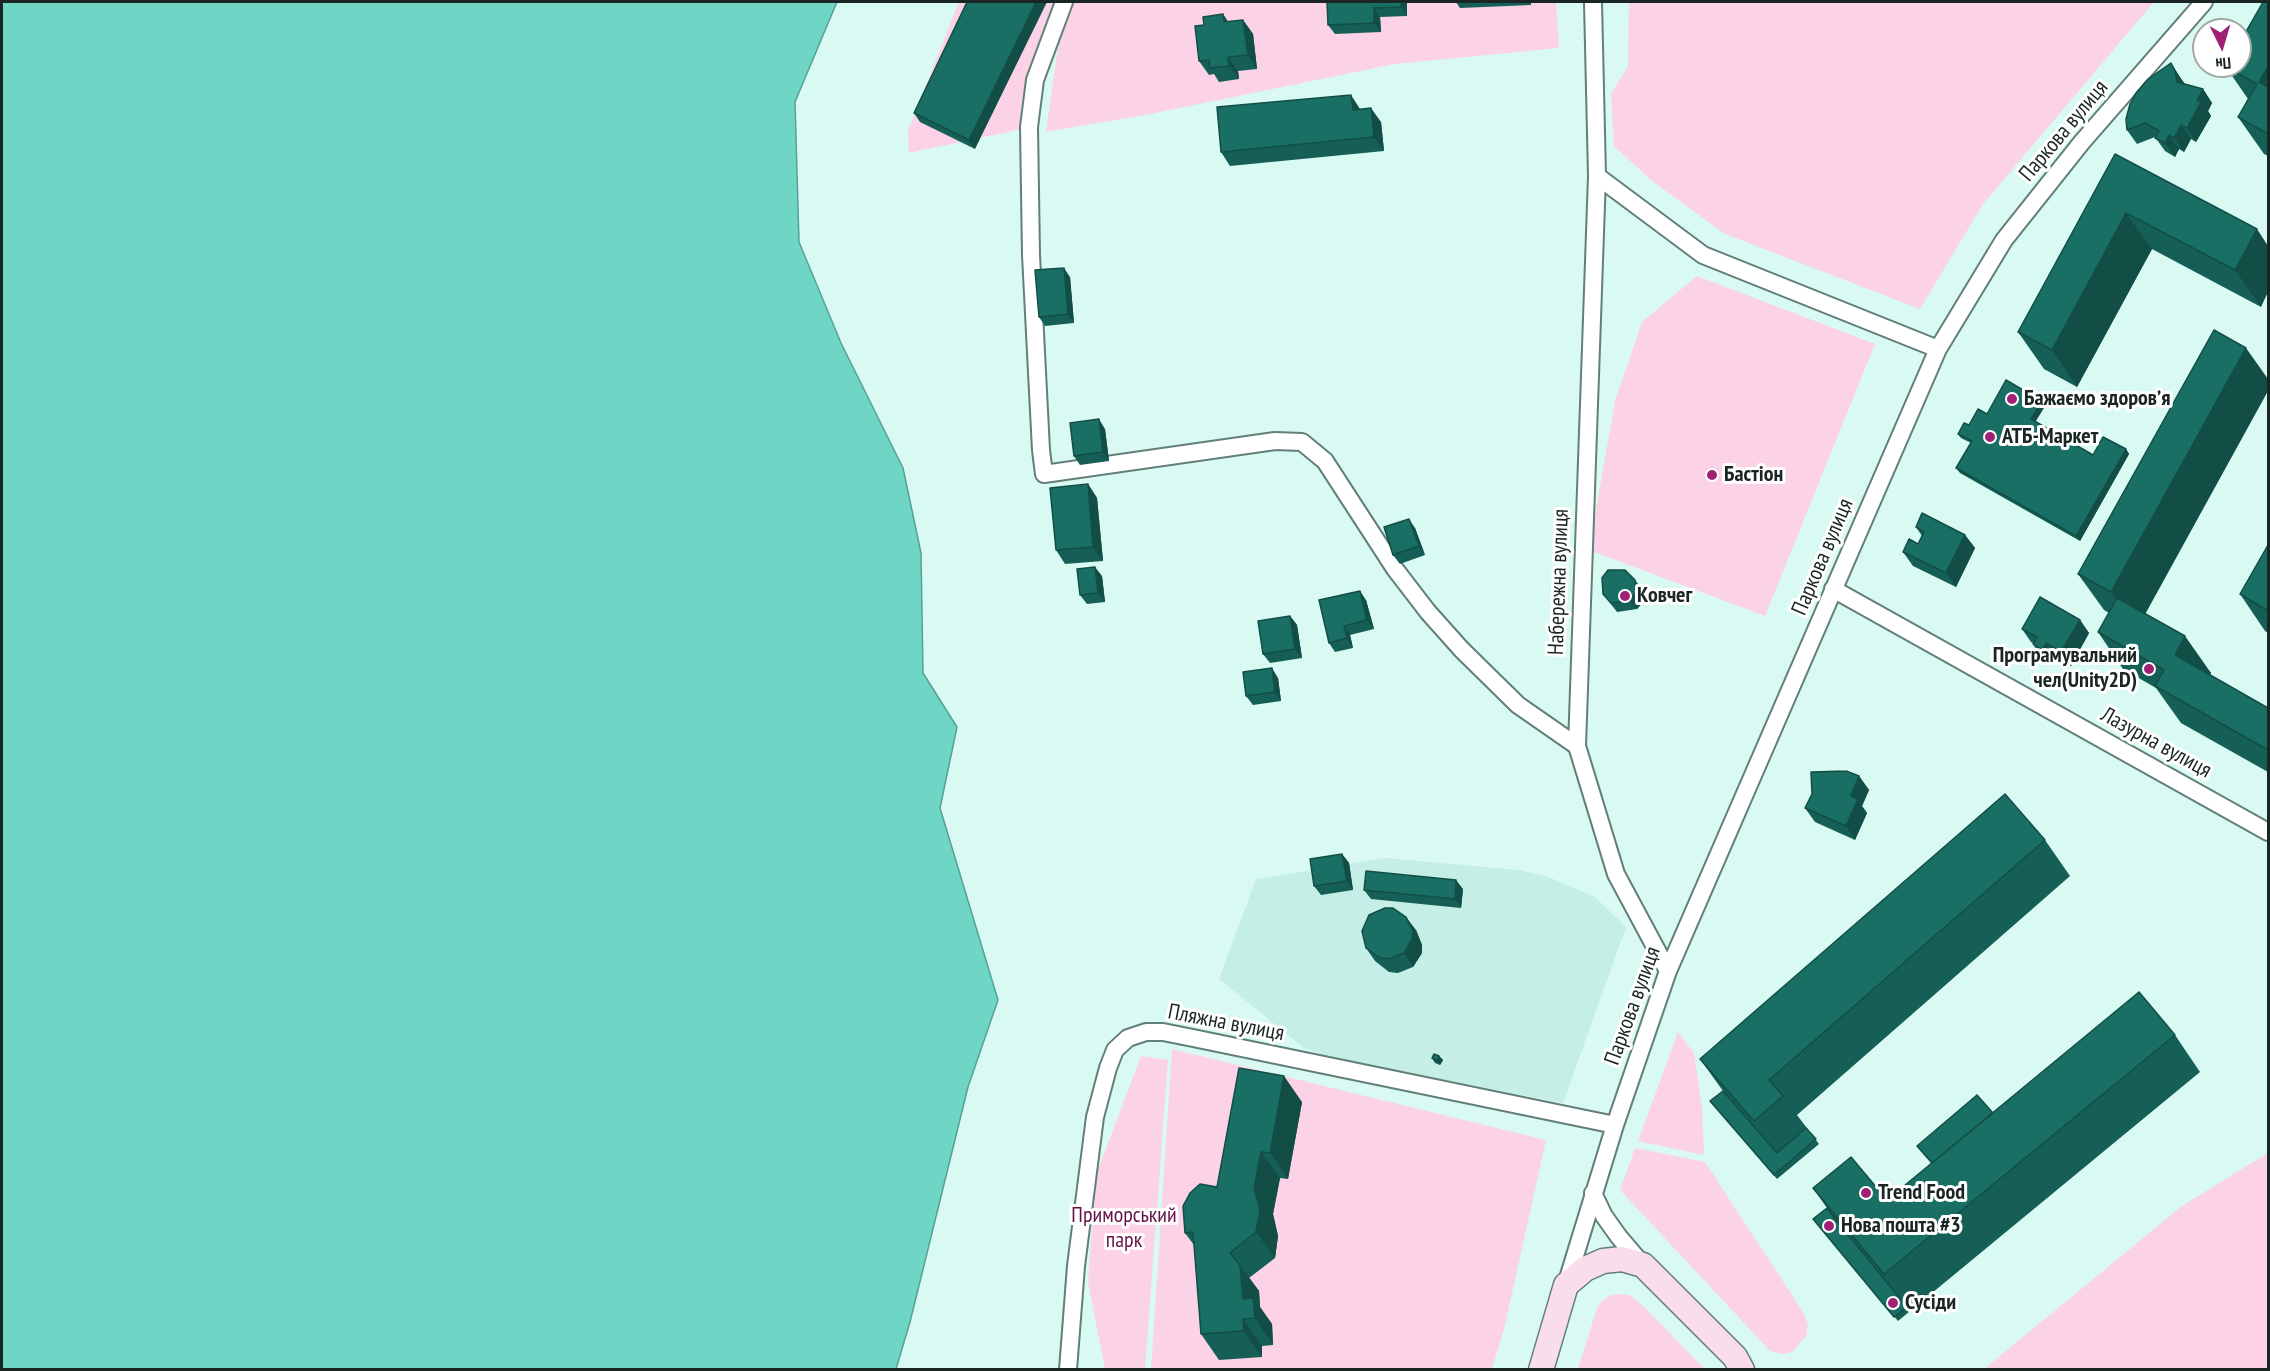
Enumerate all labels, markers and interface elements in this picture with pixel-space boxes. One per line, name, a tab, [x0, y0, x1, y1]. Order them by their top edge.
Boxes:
north arrow	[2192, 18, 2252, 78]
text: Пн	[2215, 53, 2232, 75]
street label: Паркова вулиця	[2014, 75, 2114, 187]
place label: Бажаємо здоровʼя	[2024, 386, 2170, 412]
marker: Бажаємо здоровʼя	[2005, 392, 2019, 406]
place label: АТБ-Маркет	[2002, 424, 2098, 450]
marker: АТБ-Маркет	[1983, 430, 1997, 444]
place label: Бастіон	[1724, 462, 1783, 488]
marker: Бастіон	[1705, 468, 1719, 482]
street label: Паркова вулиця	[1787, 495, 1859, 619]
street label: Набережна вулиця	[1543, 508, 1575, 656]
place label: Ковчег	[1637, 583, 1692, 609]
marker: Ковчег	[1618, 589, 1632, 603]
place label: Програмувальний чел(Unity2D)	[1993, 643, 2137, 694]
marker: Програмувальний чел(Unity2D)	[2142, 662, 2156, 676]
street label: Лазурна вулиця	[2096, 702, 2216, 784]
street label: Паркова вулиця	[1599, 943, 1667, 1069]
street label: Пляжна вулиця	[1166, 999, 1286, 1047]
place label: Trend Food	[1878, 1180, 1965, 1206]
marker: Trend Food	[1859, 1186, 1873, 1200]
park label: Приморський парк	[1071, 1203, 1177, 1254]
place label: Нова пошта #3	[1841, 1213, 1961, 1239]
marker: Нова пошта #3	[1822, 1219, 1836, 1233]
place label: Сусіди	[1905, 1290, 1956, 1316]
marker: Сусіди	[1886, 1296, 1900, 1310]

